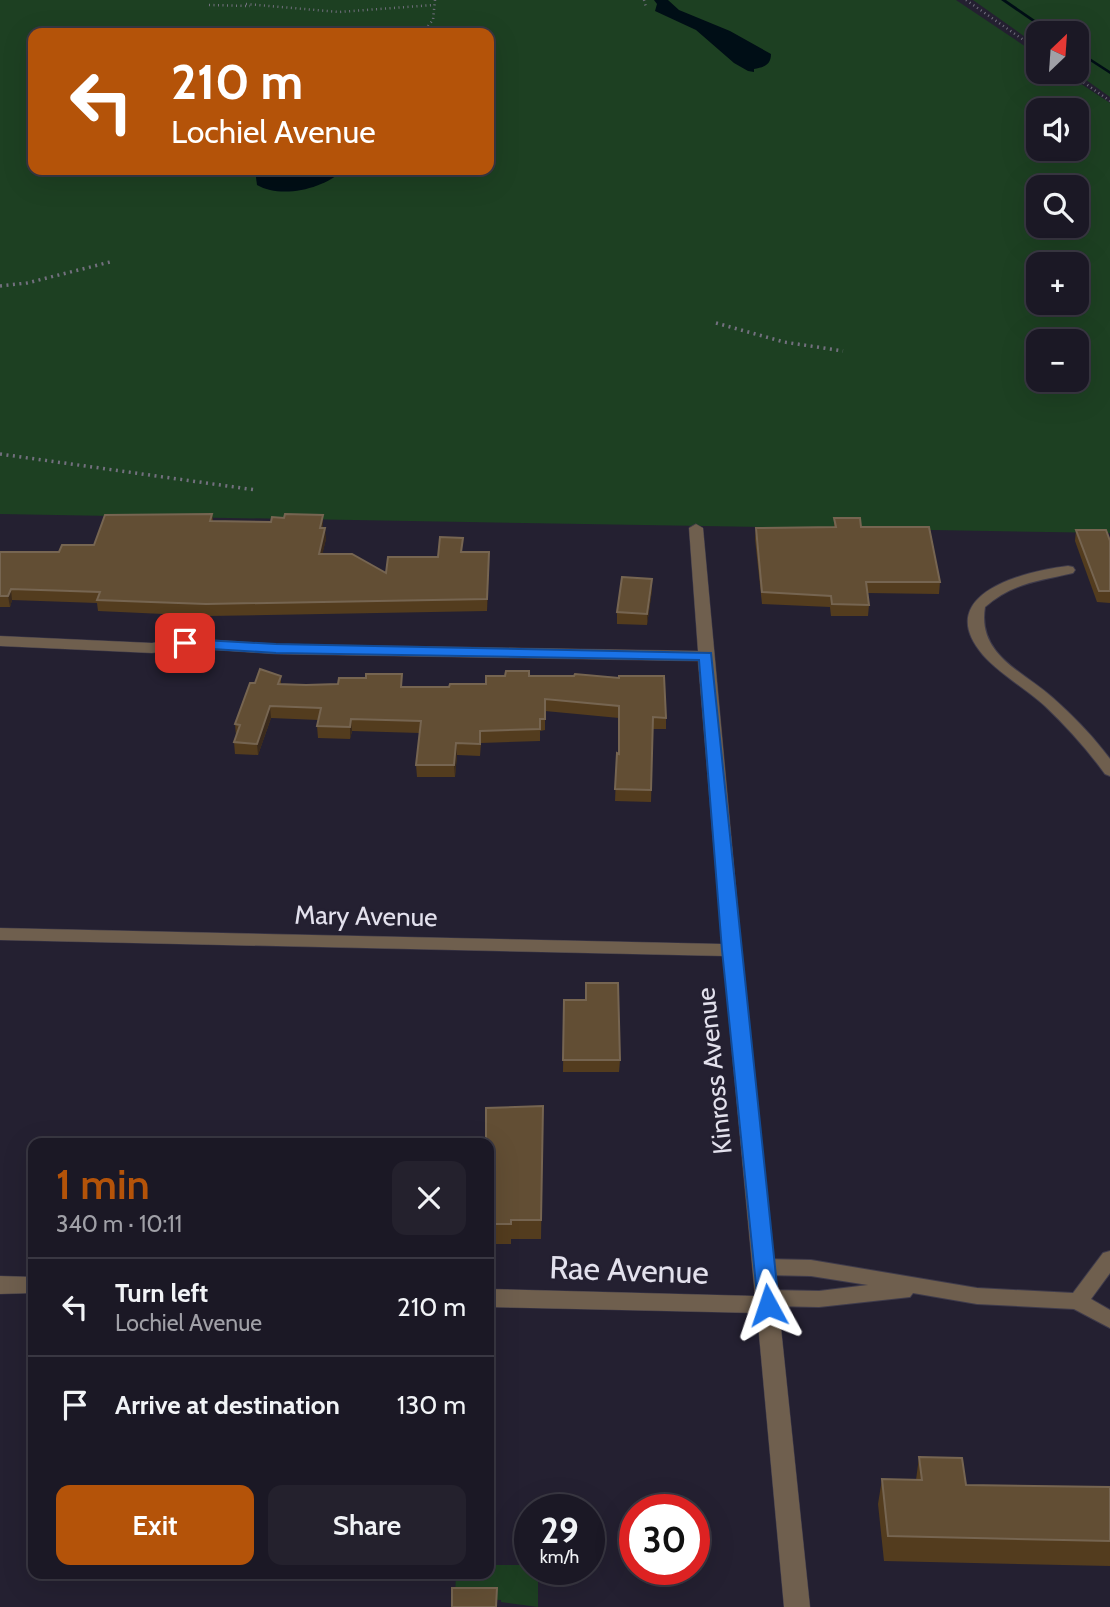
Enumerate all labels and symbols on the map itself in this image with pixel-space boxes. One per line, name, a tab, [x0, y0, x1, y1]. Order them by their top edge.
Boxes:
north arrow	[1026, 21, 1088, 84]
pin	[155, 613, 215, 673]
street label: Mary Avenue	[294, 899, 438, 933]
street label: Kinross Avenue	[689, 986, 739, 1156]
street label: Rae Avenue	[549, 1247, 709, 1292]
position arrow	[731, 1268, 805, 1342]
speed limit sign: 30	[619, 1494, 710, 1585]

